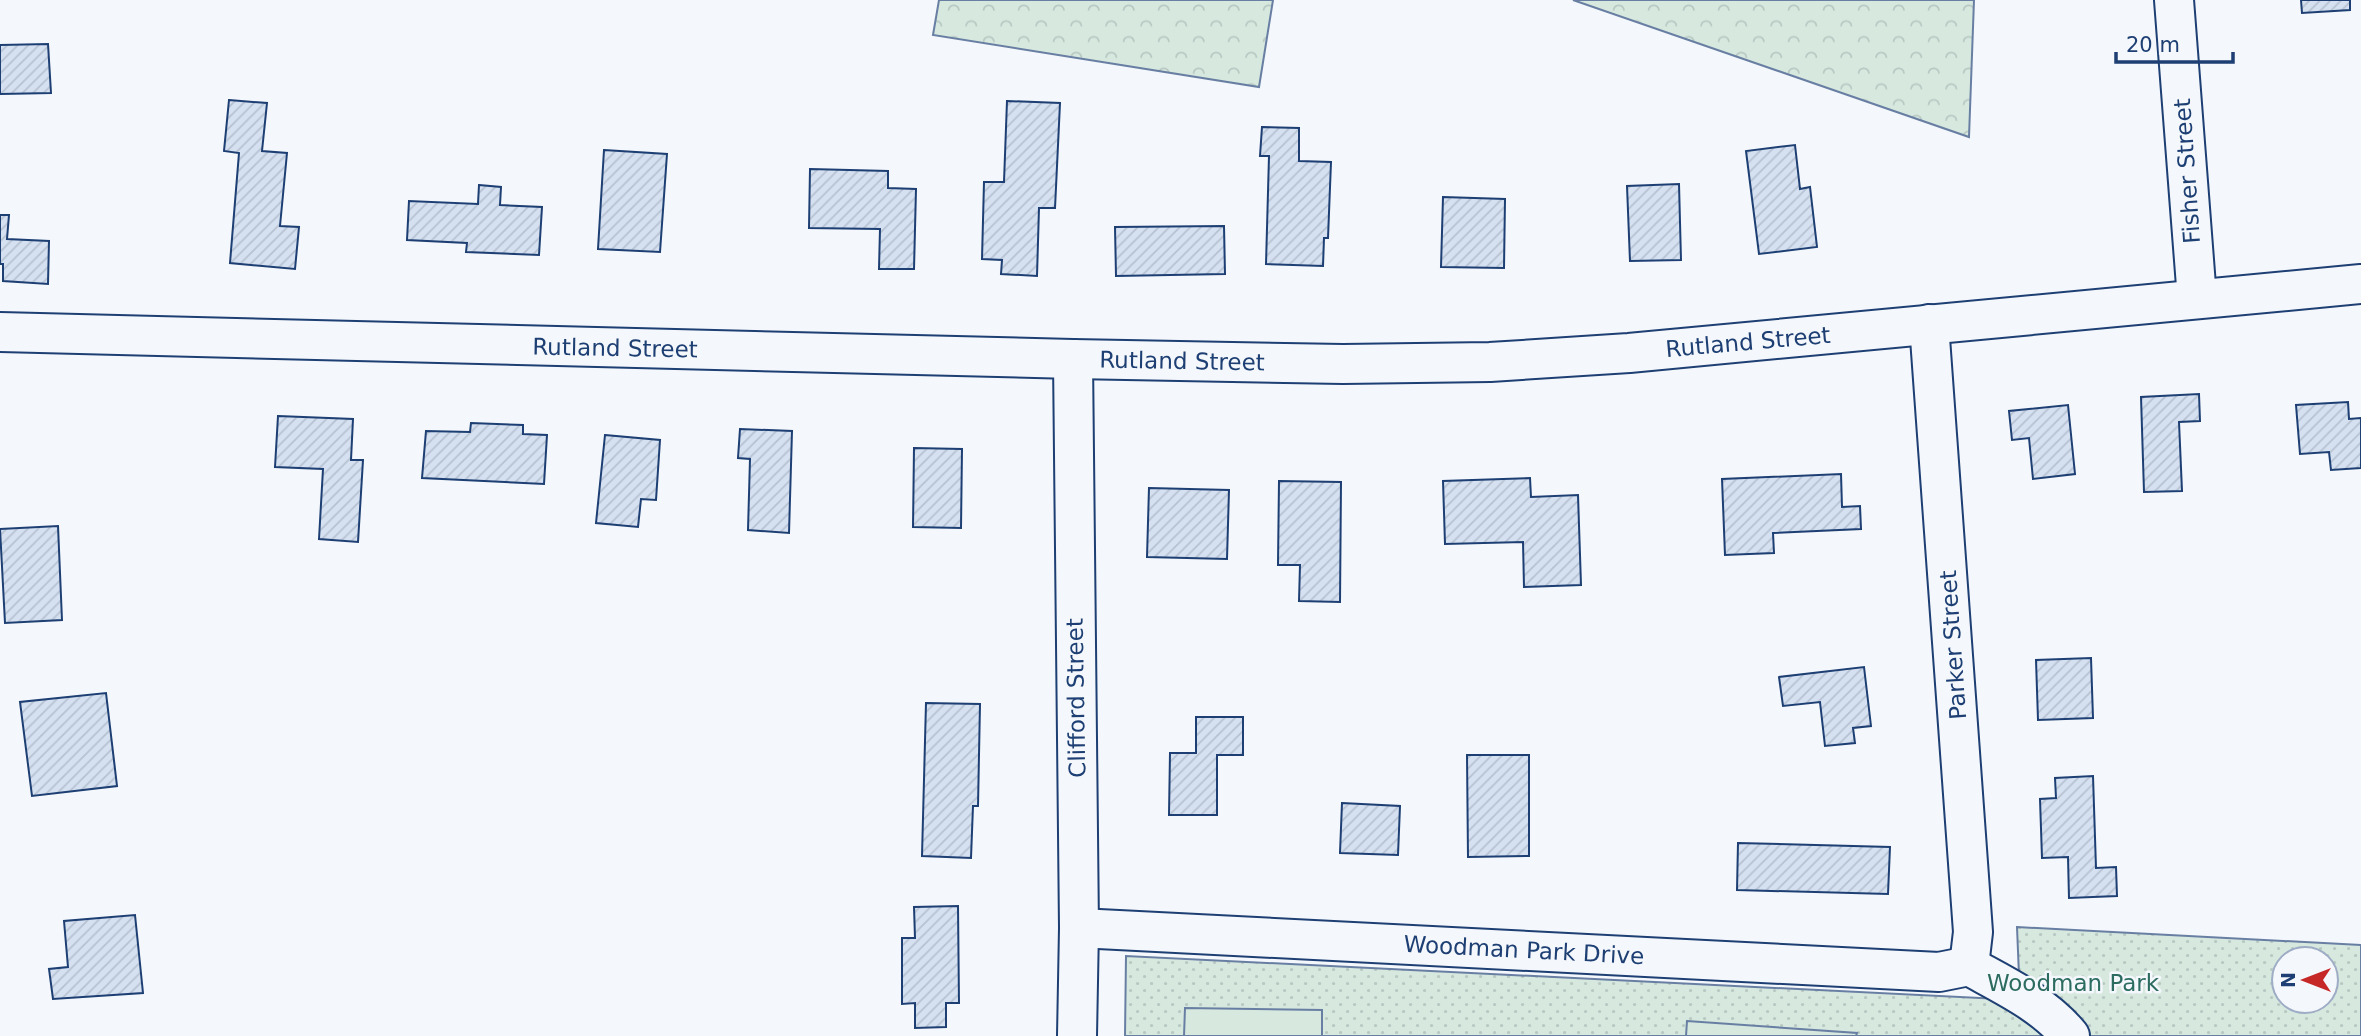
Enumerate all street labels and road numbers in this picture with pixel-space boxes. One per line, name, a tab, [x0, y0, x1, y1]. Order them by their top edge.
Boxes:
street label: Fisher Street	[2169, 98, 2205, 244]
street label: Rutland Street	[1664, 322, 1832, 362]
street label: Rutland Street	[532, 334, 698, 362]
street label: Rutland Street	[1099, 347, 1265, 375]
street label: Parker Street	[1935, 569, 1971, 721]
street label: Clifford Street	[1062, 618, 1090, 778]
street label: Woodman Park Drive	[1403, 931, 1645, 969]

